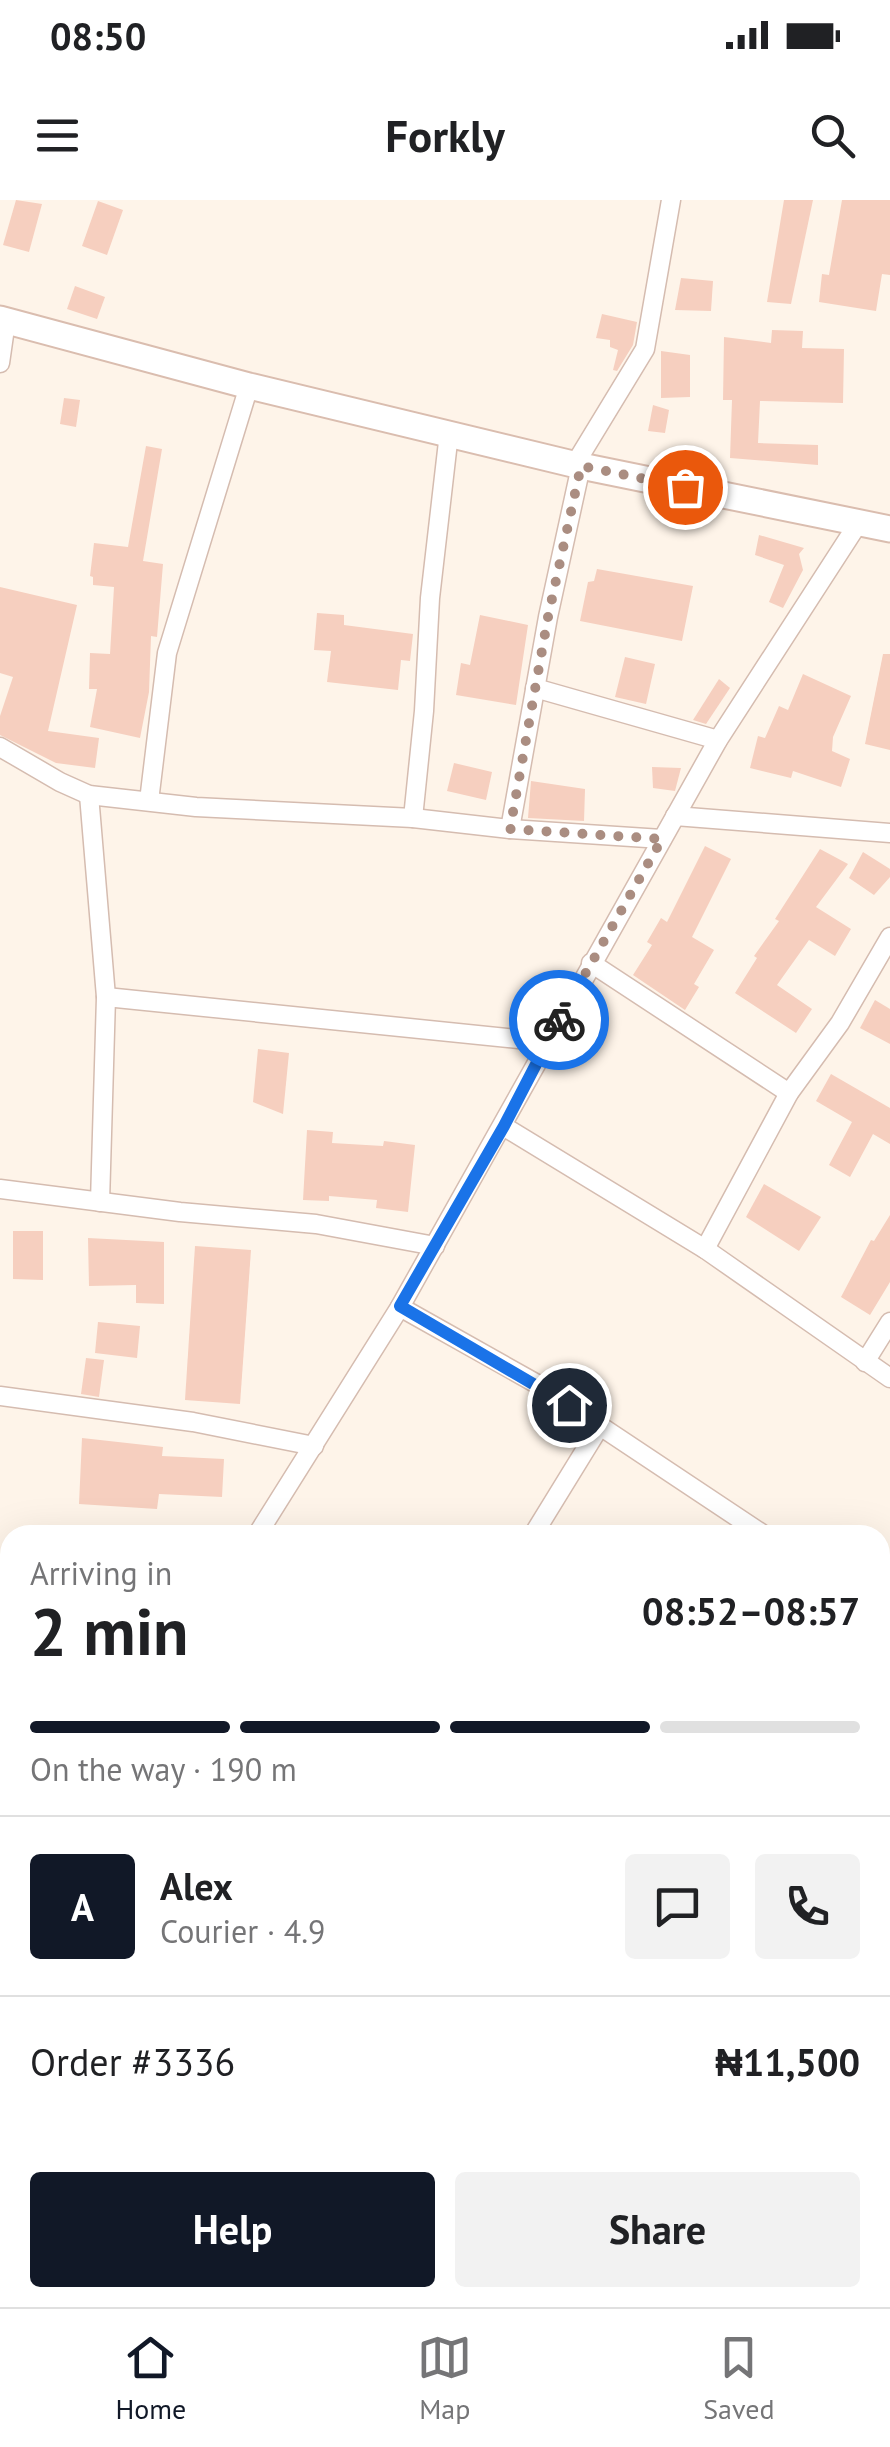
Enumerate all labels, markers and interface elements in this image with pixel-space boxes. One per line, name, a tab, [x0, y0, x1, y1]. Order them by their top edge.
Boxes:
text: 08:50	[50, 11, 146, 60]
text: Forkly	[385, 106, 505, 164]
icon: menu	[30, 108, 85, 163]
icon: search	[805, 108, 860, 163]
pin	[643, 445, 728, 530]
icon: bag	[658, 460, 713, 515]
courier	[509, 970, 609, 1070]
icon: bike	[532, 993, 587, 1048]
pin	[527, 1363, 612, 1448]
icon: home	[542, 1378, 597, 1433]
text: Arriving in	[30, 1552, 172, 1594]
text: 08:52–08:57	[642, 1586, 860, 1635]
text: 2 min	[30, 1589, 189, 1673]
text: On the way · 190 m	[30, 1748, 297, 1790]
button: chat	[625, 1854, 730, 1959]
button: phone	[755, 1854, 860, 1959]
text: Alex	[160, 1861, 233, 1910]
text: A	[71, 1882, 94, 1931]
text: Courier · 4.9	[160, 1910, 326, 1952]
text: Order #3336	[30, 2037, 235, 2086]
text: ₦11,500	[715, 2037, 860, 2086]
button: Help	[30, 2172, 435, 2287]
button: Share	[455, 2172, 860, 2287]
tab: Home	[115, 2330, 186, 2427]
tab: Map	[417, 2330, 472, 2427]
tab: Saved	[703, 2330, 774, 2427]

